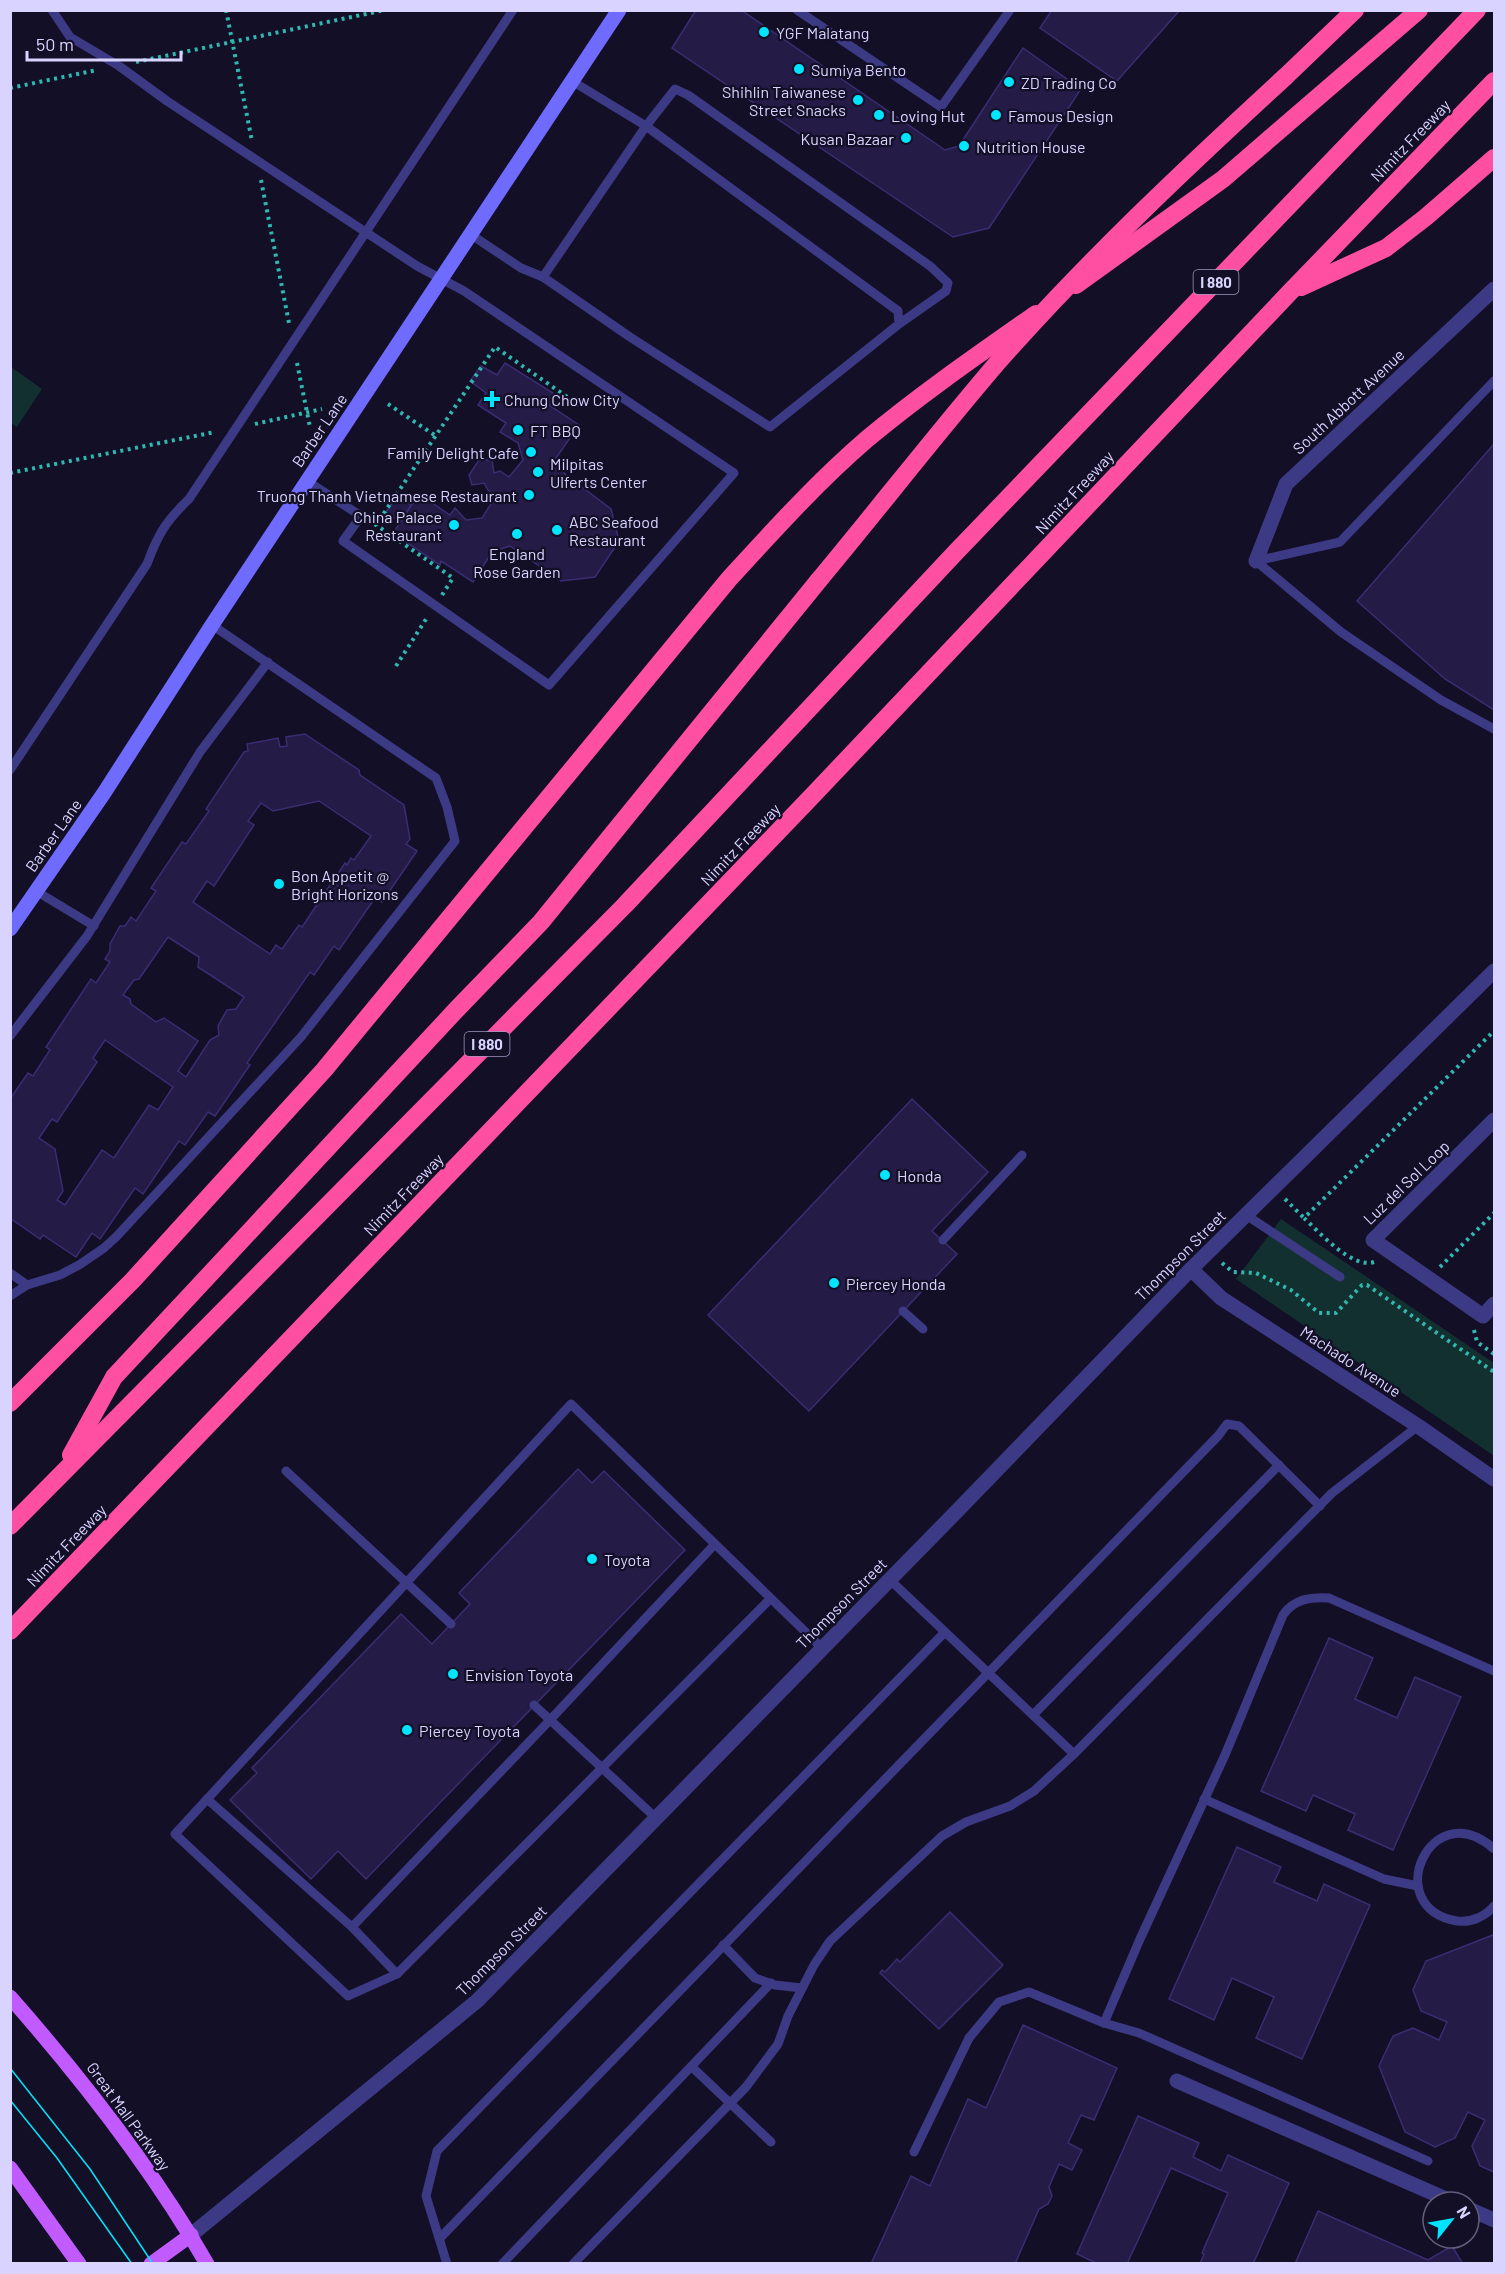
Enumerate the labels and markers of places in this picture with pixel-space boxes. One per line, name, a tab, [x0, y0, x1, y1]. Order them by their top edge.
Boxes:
place label: YGF Malatang	[776, 23, 869, 42]
marker: YGF Malatang	[757, 25, 771, 39]
place label: Sumiya Bento	[811, 60, 906, 79]
marker: Sumiya Bento	[792, 62, 806, 76]
place label: ZD Trading Co	[1021, 73, 1117, 92]
marker: ZD Trading Co	[1002, 75, 1016, 89]
place label: Shihlin Taiwanese Street Snacks	[722, 82, 846, 119]
marker: Shihlin Taiwanese Street Snacks	[851, 93, 865, 107]
place label: Loving Hut	[891, 106, 965, 125]
place label: Famous Design	[1008, 106, 1113, 125]
marker: Loving Hut	[872, 108, 886, 122]
marker: Famous Design	[989, 108, 1003, 122]
place label: Kusan Bazaar	[801, 129, 894, 148]
marker: Kusan Bazaar	[899, 131, 913, 145]
place label: Nutrition House	[976, 137, 1086, 156]
marker: Nutrition House	[957, 139, 971, 153]
place label: Chung Chow City	[504, 390, 620, 409]
marker: Chung Chow City	[485, 392, 499, 406]
place label: FT BBQ	[530, 421, 581, 440]
marker: FT BBQ	[511, 423, 525, 437]
place label: Family Delight Cafe	[387, 443, 519, 462]
marker: Family Delight Cafe	[524, 445, 538, 459]
place label: Milpitas Ulferts Center	[550, 454, 647, 491]
marker: Milpitas Ulferts Center	[531, 465, 545, 479]
place label: Truong Thanh Vietnamese Restaurant	[257, 486, 517, 505]
marker: Truong Thanh Vietnamese Restaurant	[522, 488, 536, 502]
place label: China Palace Restaurant	[353, 507, 442, 544]
place label: ABC Seafood Restaurant	[569, 512, 659, 549]
marker: China Palace Restaurant	[447, 518, 461, 532]
marker: ABC Seafood Restaurant	[550, 523, 564, 537]
marker: England Rose Garden	[510, 527, 524, 541]
place label: England Rose Garden	[473, 544, 561, 581]
place label: Bon Appetit @ Bright Horizons	[291, 866, 398, 903]
marker: Bon Appetit @ Bright Horizons	[272, 877, 286, 891]
place label: Honda	[897, 1166, 942, 1185]
marker: Honda	[878, 1168, 892, 1182]
place label: Piercey Honda	[846, 1274, 946, 1293]
marker: Piercey Honda	[827, 1276, 841, 1290]
place label: Toyota	[604, 1550, 650, 1569]
marker: Toyota	[585, 1552, 599, 1566]
place label: Envision Toyota	[465, 1665, 573, 1684]
marker: Envision Toyota	[446, 1667, 460, 1681]
place label: Piercey Toyota	[419, 1721, 520, 1740]
marker: Piercey Toyota	[400, 1723, 414, 1737]

